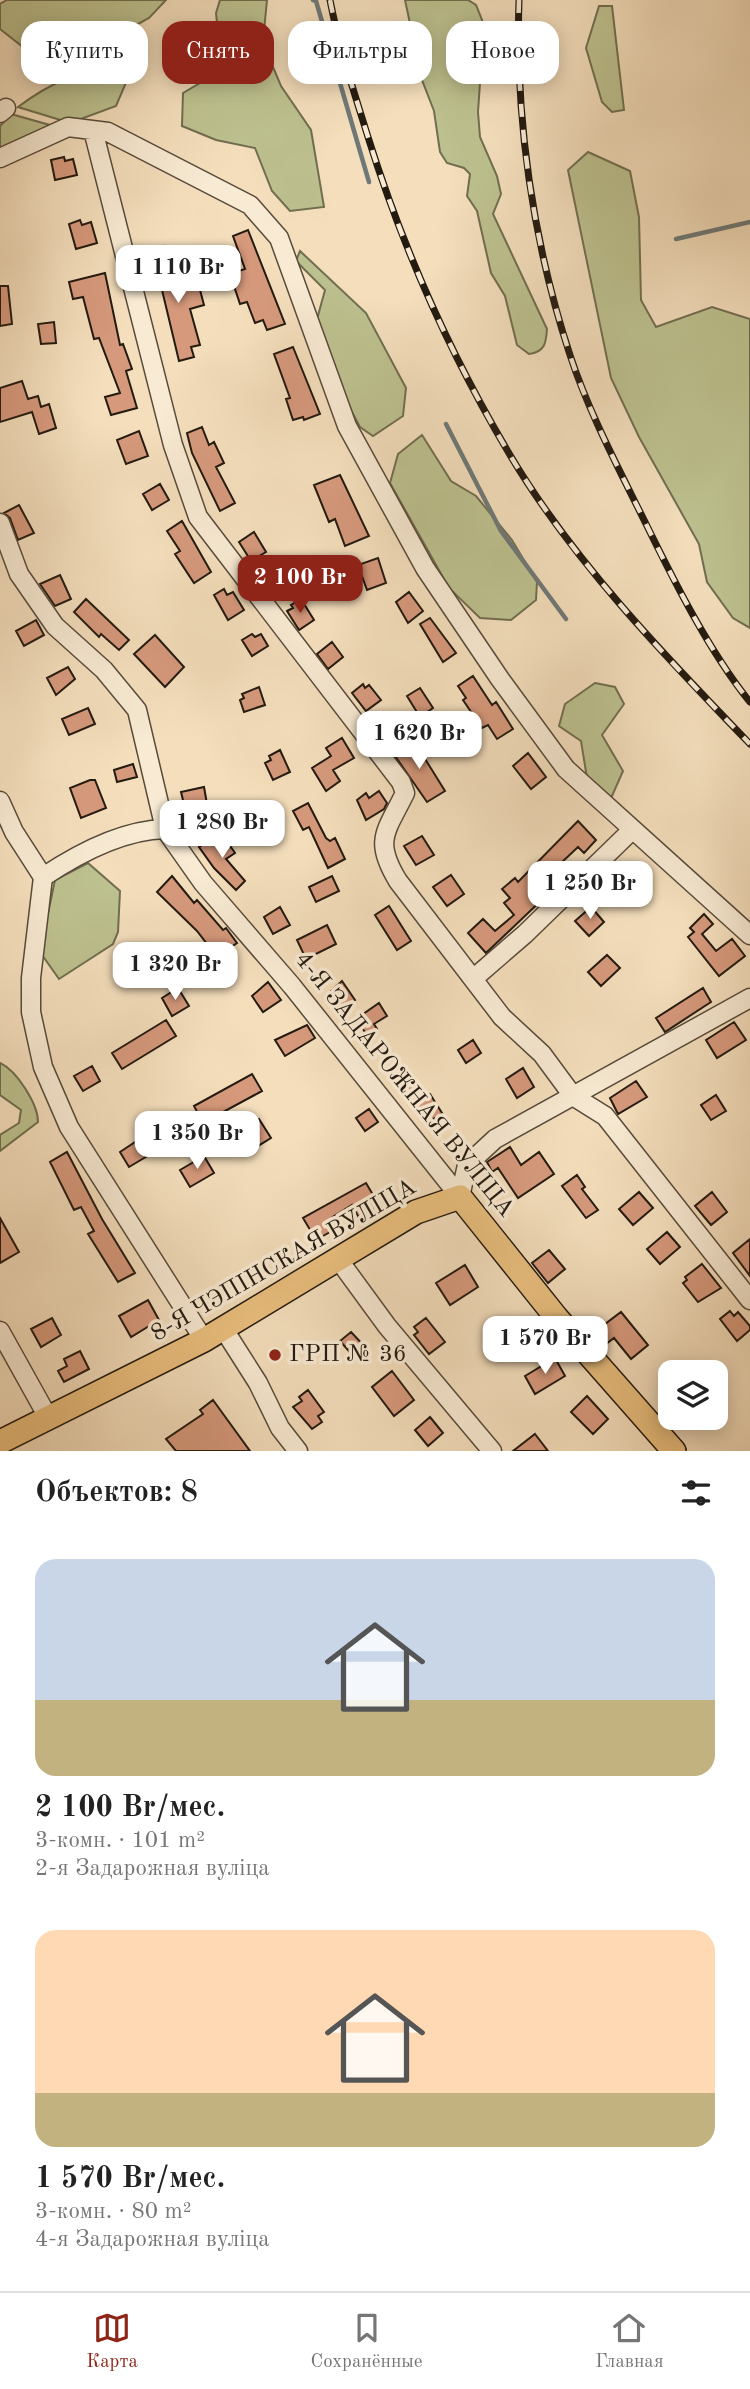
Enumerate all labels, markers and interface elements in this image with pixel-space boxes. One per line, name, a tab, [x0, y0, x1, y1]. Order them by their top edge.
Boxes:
chip: Купить	[21, 21, 148, 84]
chip: Снять	[162, 21, 274, 84]
chip: Фильтры	[288, 21, 432, 84]
chip: Новое	[446, 21, 559, 84]
pin: 1 110 Br	[106, 246, 250, 305]
text: 1 110 Br	[132, 256, 224, 279]
pin: 2 100 Br	[228, 556, 372, 615]
text: 2 100 Br	[254, 566, 346, 589]
pin: 1 620 Br	[347, 712, 491, 771]
text: 1 620 Br	[373, 722, 465, 745]
pin: 1 280 Br	[150, 800, 294, 860]
text: 1 280 Br	[176, 811, 268, 834]
pin: 1 250 Br	[518, 862, 662, 921]
text: 1 250 Br	[544, 872, 636, 895]
pin: 1 320 Br	[103, 942, 247, 1002]
street label: 4-Я ЗАДАРОЖНАЯ ВУЛІЦА	[290, 948, 518, 1222]
text: 1 320 Br	[129, 953, 221, 976]
pin: 1 350 Br	[125, 1112, 269, 1171]
text: 1 350 Br	[151, 1122, 243, 1145]
street label: 8-Я ЧЭПІНСКАЯ ВУЛІЦА	[147, 1175, 421, 1347]
pin: 1 570 Br	[473, 1316, 617, 1376]
text: 1 570 Br	[499, 1327, 591, 1350]
place label: ГРП № 36	[289, 1343, 407, 1367]
marker: ГРП № 36	[267, 1347, 283, 1363]
map controls	[658, 1360, 728, 1430]
button: layers	[658, 1360, 728, 1430]
icon: filters	[677, 1474, 715, 1512]
text: Объектов: 8	[35, 1478, 198, 1508]
icon: home	[312, 1604, 438, 1730]
text: 2 100 Br/мес.	[35, 1793, 225, 1823]
text: 3-комн. · 101 m²	[35, 1829, 205, 1852]
text: 2-я Задарожная вуліца	[35, 1857, 270, 1880]
icon: home	[312, 1975, 438, 2101]
text: 1 570 Br/мес.	[35, 2164, 225, 2194]
text: 3-комн. · 80 m²	[35, 2200, 192, 2223]
text: 4-я Задарожная вуліца	[35, 2228, 270, 2251]
tab: Карта	[86, 2309, 138, 2374]
tab: Сохранённые	[311, 2309, 423, 2374]
tab: Главная	[595, 2309, 664, 2374]

